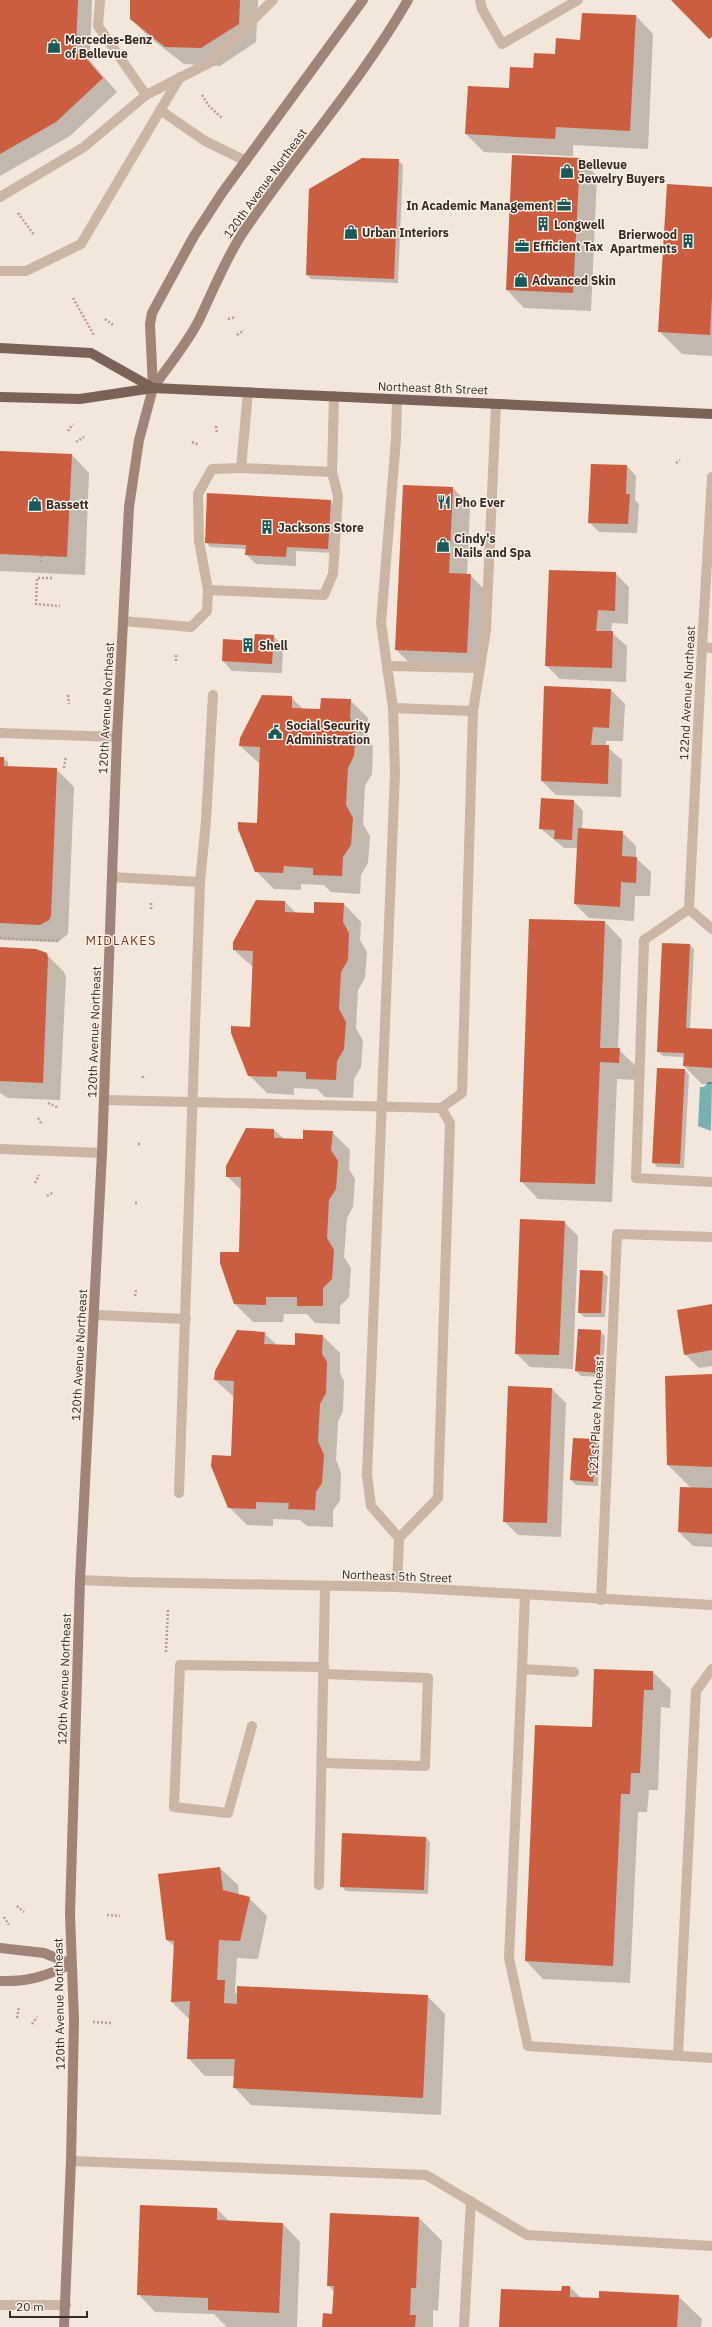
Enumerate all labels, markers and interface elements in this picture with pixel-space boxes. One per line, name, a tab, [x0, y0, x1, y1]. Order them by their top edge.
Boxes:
place label: Mercedes-Benz of Bellevue	[65, 32, 152, 61]
shop icon: Mercedes-Benz of Bellevue	[46, 38, 62, 54]
street label: 120th Avenue Northeast	[220, 125, 310, 241]
place label: Bellevue Jewelry Buyers	[578, 157, 665, 186]
shop icon: Bellevue Jewelry Buyers	[559, 163, 575, 179]
office icon: In Academic Management	[556, 197, 572, 213]
place label: In Academic Management	[406, 198, 553, 213]
building icon: Longwell	[535, 216, 551, 232]
place label: Longwell	[554, 217, 605, 232]
shop icon: Urban Interiors	[343, 224, 359, 240]
place label: Urban Interiors	[362, 225, 449, 240]
place label: Brierwood Apartments	[610, 227, 677, 256]
building icon: Brierwood Apartments	[680, 233, 696, 249]
office icon: Efficient Tax	[514, 238, 530, 254]
place label: Efficient Tax	[533, 239, 603, 254]
shop icon: Advanced Skin	[513, 272, 529, 288]
place label: Advanced Skin	[532, 273, 616, 288]
street label: Northeast 8th Street	[378, 379, 488, 397]
restaurant icon: Pho Ever	[436, 494, 452, 510]
place label: Pho Ever	[455, 495, 505, 510]
shop icon: Bassett	[27, 496, 43, 512]
place label: Bassett	[46, 497, 89, 512]
building icon: Jacksons Store	[259, 519, 275, 535]
place label: Jacksons Store	[278, 520, 364, 535]
place label: Cindy's Nails and Spa	[454, 531, 531, 560]
shop icon: Cindy's Nails and Spa	[435, 537, 451, 553]
street label: 122nd Avenue Northeast	[676, 625, 698, 761]
building icon: Shell	[240, 637, 256, 653]
place label: Shell	[259, 638, 288, 653]
street label: 120th Avenue Northeast	[95, 642, 117, 774]
place label: Social Security Administration	[286, 718, 371, 747]
public building icon: Social Security Administration	[267, 724, 283, 740]
district label: MIDLAKES	[86, 932, 156, 949]
street label: 120th Avenue Northeast	[84, 966, 104, 1098]
street label: 120th Avenue Northeast	[68, 1289, 90, 1421]
street label: 121st Place Northeast	[585, 1355, 607, 1477]
street label: Northeast 5th Street	[342, 1567, 452, 1585]
street label: 120th Avenue Northeast	[54, 1613, 74, 1745]
street label: 120th Avenue Northeast	[50, 1938, 68, 2070]
scale bar	[10, 2293, 87, 2319]
text: 20 m	[16, 2299, 44, 2314]

